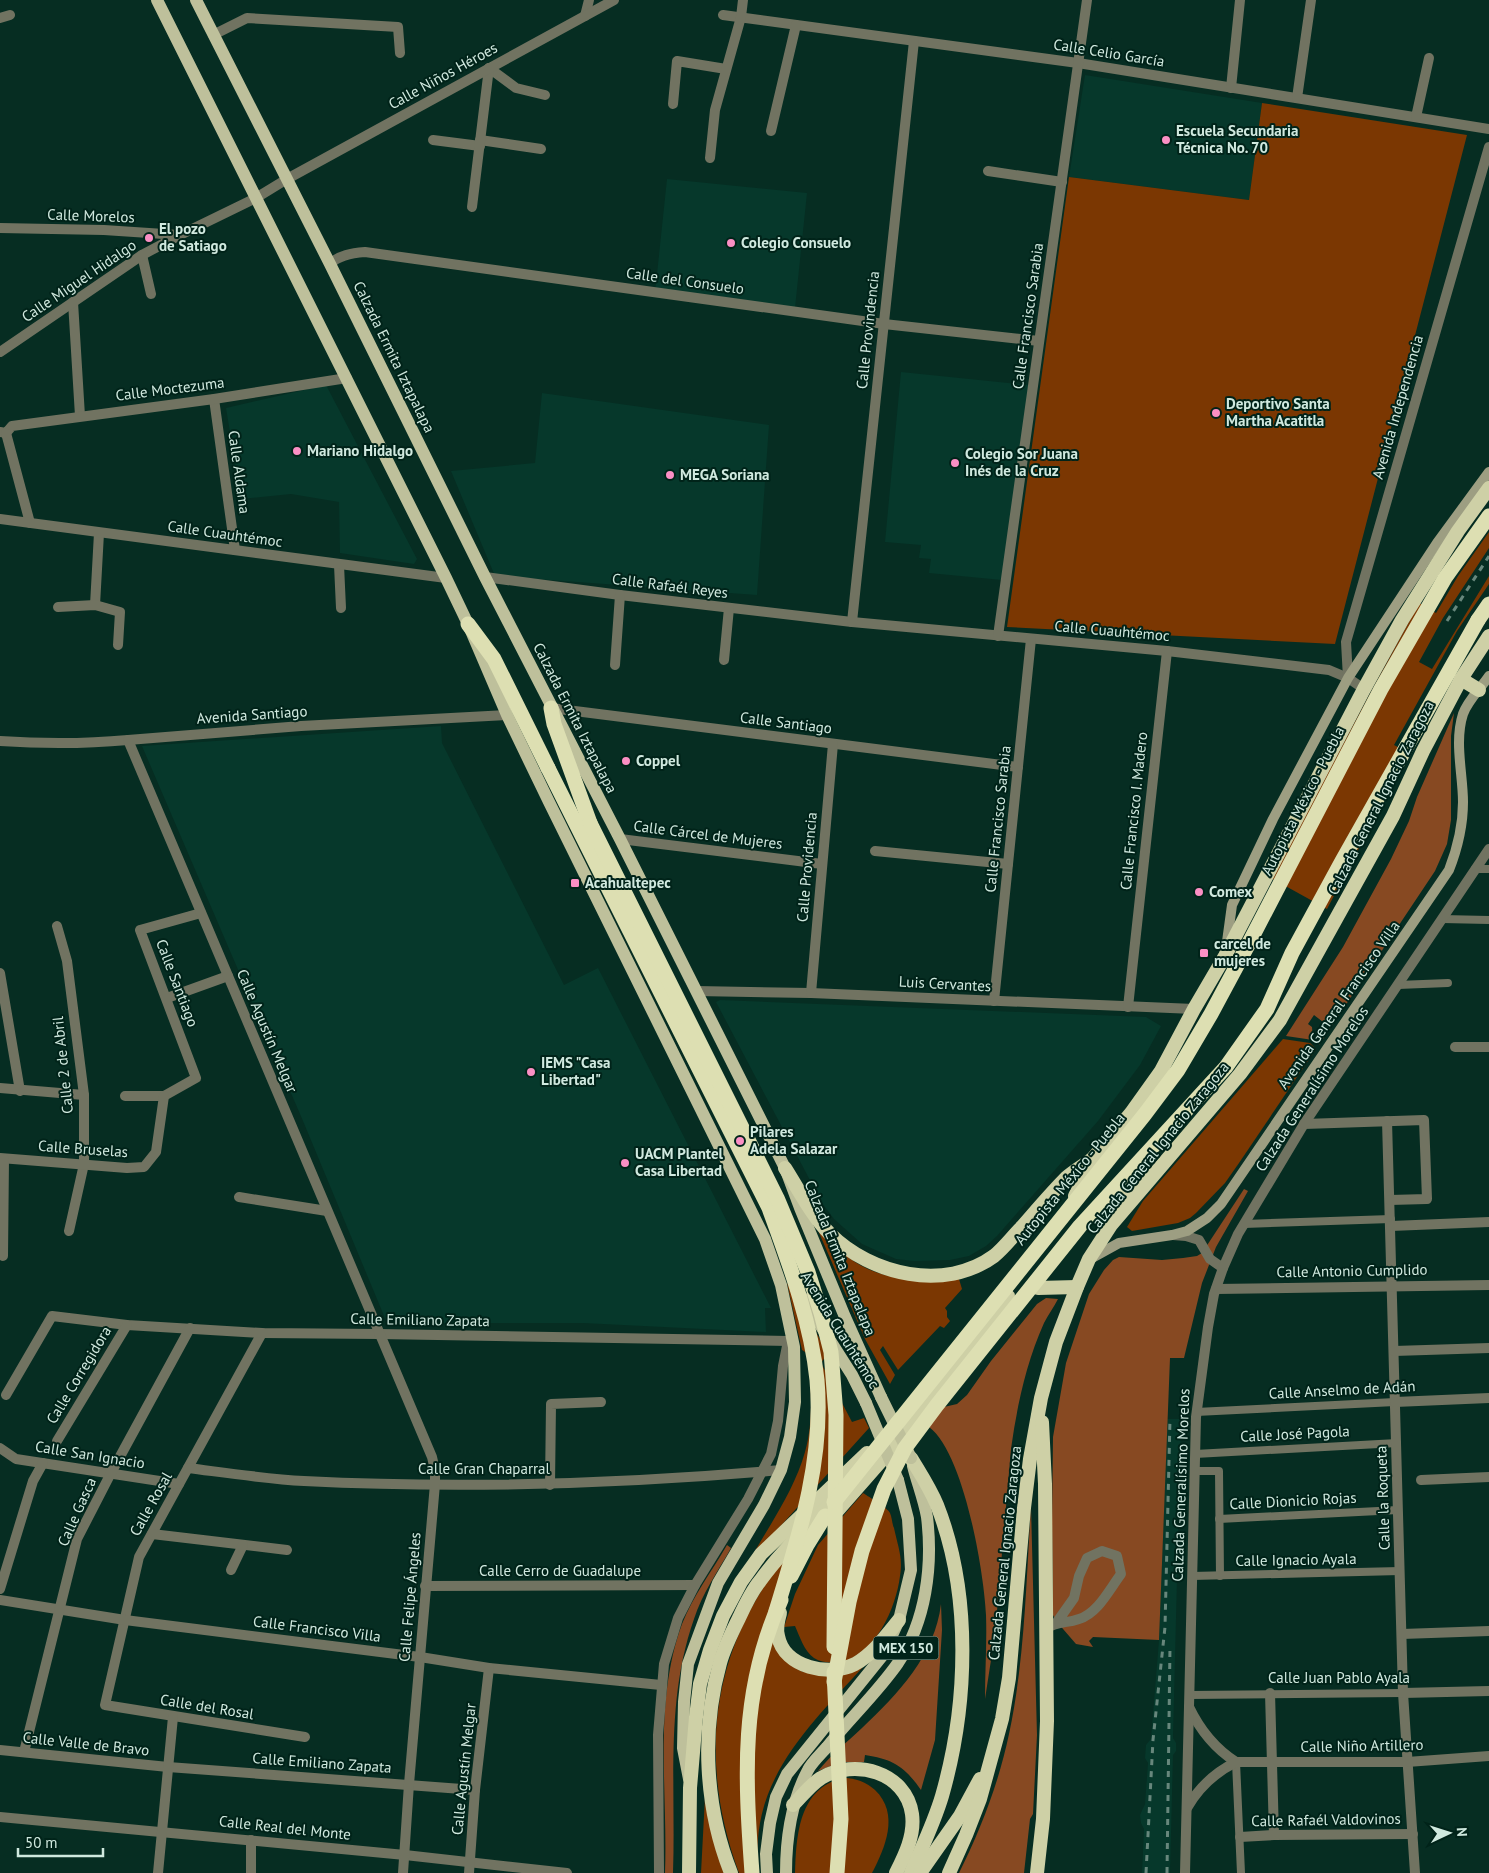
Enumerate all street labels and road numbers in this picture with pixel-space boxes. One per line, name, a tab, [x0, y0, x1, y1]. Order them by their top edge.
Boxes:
street label: Calle Celio García	[1052, 34, 1166, 71]
street label: Calle Niños Héroes	[385, 38, 501, 113]
street label: Calle Morelos	[47, 204, 135, 227]
street label: Calle Miguel Hidalgo	[18, 235, 140, 326]
street label: Calle Francisco Sarabia	[1008, 241, 1047, 390]
street label: Calle del Consuelo	[625, 263, 745, 298]
street label: Calle Provindencia	[852, 270, 883, 390]
street label: Calzada Ermita Iztapalapa	[349, 278, 439, 436]
street label: Avenida Independencia	[1368, 333, 1427, 481]
street label: Calle Moctezuma	[114, 372, 225, 405]
street label: Calle Aldama	[224, 429, 255, 515]
street label: Calle Cuauhtémoc	[166, 516, 284, 551]
street label: Calle Rafaél Reyes	[611, 569, 729, 602]
street label: Calle Cuauhtémoc	[1054, 616, 1171, 645]
street label: Calzada Ermita Iztapalapa	[529, 639, 622, 796]
street label: Calzada General Ignacio Zaragoza	[1323, 697, 1438, 898]
street label: Avenida Santiago	[196, 701, 308, 728]
street label: Calle Santiago	[739, 707, 833, 738]
street label: Autopista México - Puebla	[1257, 723, 1348, 878]
street label: Calle Francisco I. Madero	[1116, 731, 1151, 891]
street label: Calle Francisco Sarabia	[980, 744, 1015, 893]
street label: Calle Providencia	[792, 811, 821, 923]
street label: Calle Cárcel de Mujeres	[632, 816, 784, 853]
street label: Avenida General Francisco Villa	[1273, 917, 1404, 1092]
street label: Calle Santiago	[152, 936, 203, 1029]
street label: Calle Agustín Melgar	[233, 966, 302, 1095]
street label: Luis Cervantes	[898, 972, 992, 995]
street label: Calzada Generalísimo Morelos	[1251, 1003, 1372, 1175]
street label: Calle 2 de Abril	[48, 1015, 77, 1115]
street label: Calzada General Ignacio Zaragoza	[1082, 1058, 1233, 1237]
street label: Autopista México - Puebla	[1010, 1109, 1129, 1249]
street label: Calle Bruselas	[37, 1136, 129, 1161]
street label: Calzada Ermita Iztapalapa	[801, 1177, 880, 1338]
street label: Calle Antonio Cumplido	[1276, 1260, 1428, 1281]
street label: Avenida Cuauhtémoc	[797, 1268, 884, 1392]
street label: Calle Emiliano Zapata	[350, 1309, 490, 1330]
street label: Calle Corregidora	[42, 1322, 115, 1427]
street label: Calle Anselmo de Adán	[1268, 1376, 1416, 1403]
street label: Calzada Generalísimo Morelos	[1168, 1388, 1193, 1582]
street label: Calle José Pagola	[1240, 1421, 1350, 1446]
street label: Calle San Ignacio	[34, 1436, 146, 1473]
street label: Calzada General Ignacio Zaragoza	[984, 1445, 1025, 1661]
street label: Calle la Roqueta	[1371, 1445, 1394, 1551]
street label: Calle Gran Chaparral	[418, 1459, 551, 1478]
street label: Calle Rosal	[125, 1468, 176, 1539]
street label: Calle Gasca	[53, 1474, 100, 1549]
street label: Calle Dionicio Rojas	[1229, 1488, 1357, 1513]
street label: Calle Felipe Ángeles	[394, 1531, 425, 1663]
street label: Calle Ignacio Ayala	[1235, 1549, 1357, 1570]
street label: Calle Cerro de Guadalupe	[479, 1561, 641, 1580]
street label: Calle Francisco Villa	[252, 1611, 382, 1646]
road number: MEX 150	[874, 1636, 938, 1660]
street label: Calle Juan Pablo Ayala	[1268, 1668, 1410, 1687]
street label: Calle del Rosal	[159, 1690, 256, 1723]
street label: Calle Agustín Melgar	[447, 1702, 480, 1836]
street label: Calle Valle de Bravo	[22, 1727, 150, 1760]
street label: Calle Niño Artillero	[1300, 1735, 1424, 1756]
street label: Calle Emiliano Zapata	[252, 1748, 392, 1777]
street label: Calle Rafaél Valdovinos	[1251, 1809, 1401, 1830]
street label: Calle Real del Monte	[218, 1811, 352, 1844]

